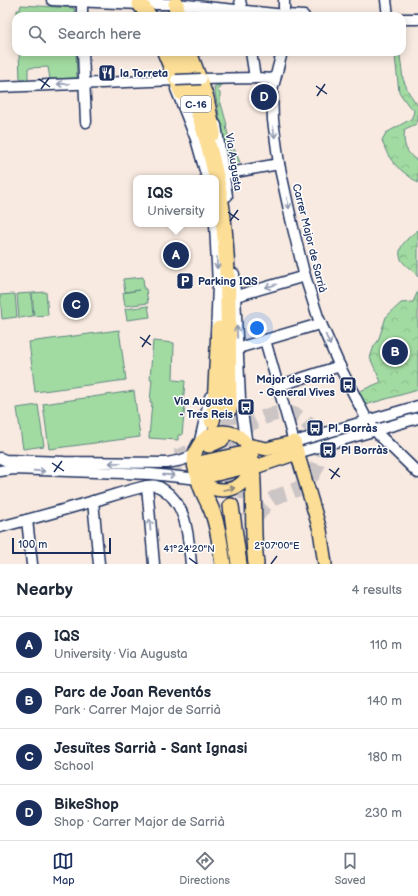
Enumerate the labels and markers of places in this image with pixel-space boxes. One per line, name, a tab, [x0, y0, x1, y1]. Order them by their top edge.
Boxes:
restaurant icon: la Torreta	[97, 63, 117, 83]
place label: la Torreta	[120, 67, 168, 80]
pin: D	[251, 82, 277, 112]
pin: A	[163, 240, 189, 270]
parking icon: Parking IQS	[175, 271, 195, 291]
place label: Parking IQS	[198, 275, 258, 288]
pin: C	[63, 290, 89, 320]
pin: B	[382, 337, 408, 367]
place label: Major de Sarrià - General Vives	[256, 373, 336, 399]
bus stop icon: Major de Sarrià - General Vives	[338, 375, 358, 395]
place label: Via Augusta - Tres Reis	[174, 395, 234, 421]
bus stop icon: Via Augusta - Tres Reis	[236, 397, 256, 417]
bus stop icon: Pl. Borràs	[305, 418, 325, 438]
place label: Pl. Borràs	[328, 422, 378, 435]
bus stop icon: Pl Borràs	[318, 440, 338, 460]
place label: Pl Borràs	[341, 444, 388, 457]

